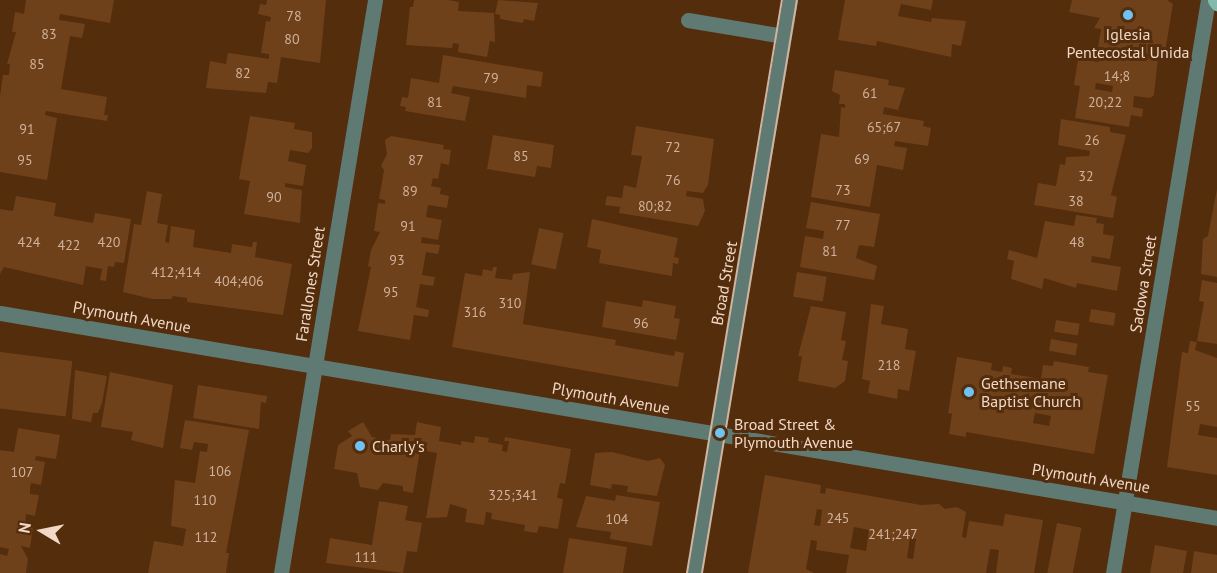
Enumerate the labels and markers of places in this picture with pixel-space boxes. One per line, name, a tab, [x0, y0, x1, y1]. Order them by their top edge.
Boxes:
marker: Iglesia Pentecostal Unida	[1121, 8, 1135, 22]
place label: Iglesia Pentecostal Unida	[1067, 24, 1189, 62]
place label: Gethsemane Baptist Church	[981, 373, 1081, 411]
marker: Gethsemane Baptist Church	[962, 385, 976, 399]
place label: Broad Street & Plymouth Avenue	[734, 414, 854, 452]
marker: Broad Street & Plymouth Avenue	[711, 424, 729, 442]
place label: Charly's	[372, 436, 425, 456]
marker: Charly's	[353, 439, 367, 453]

